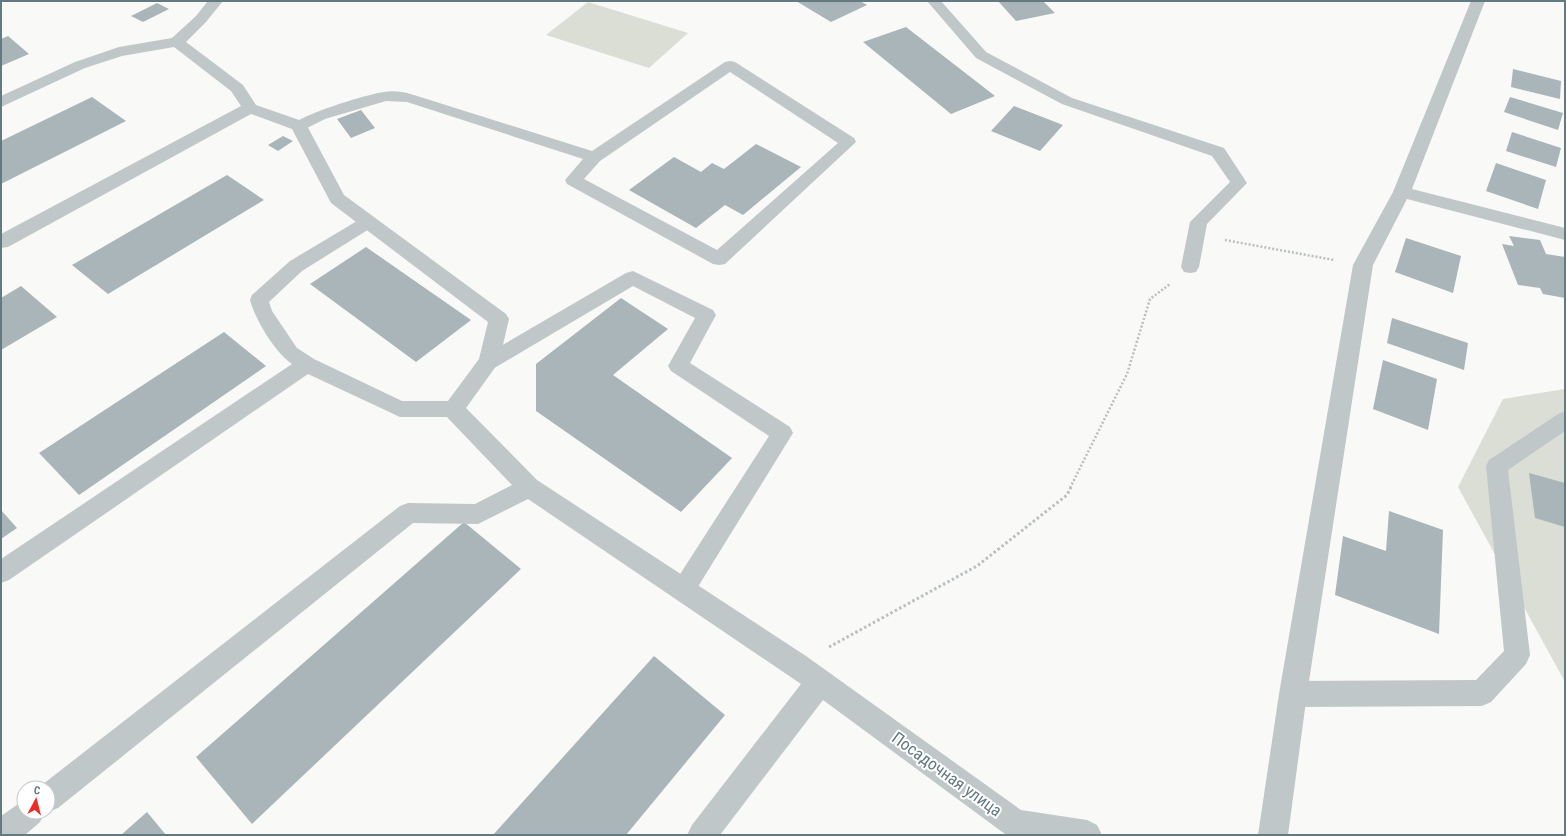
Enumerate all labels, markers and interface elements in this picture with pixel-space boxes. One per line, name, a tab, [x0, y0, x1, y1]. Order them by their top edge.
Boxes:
street label: Посадочная улица	[888, 727, 1006, 821]
north arrow	[16, 780, 56, 820]
text: С	[33, 784, 41, 797]

